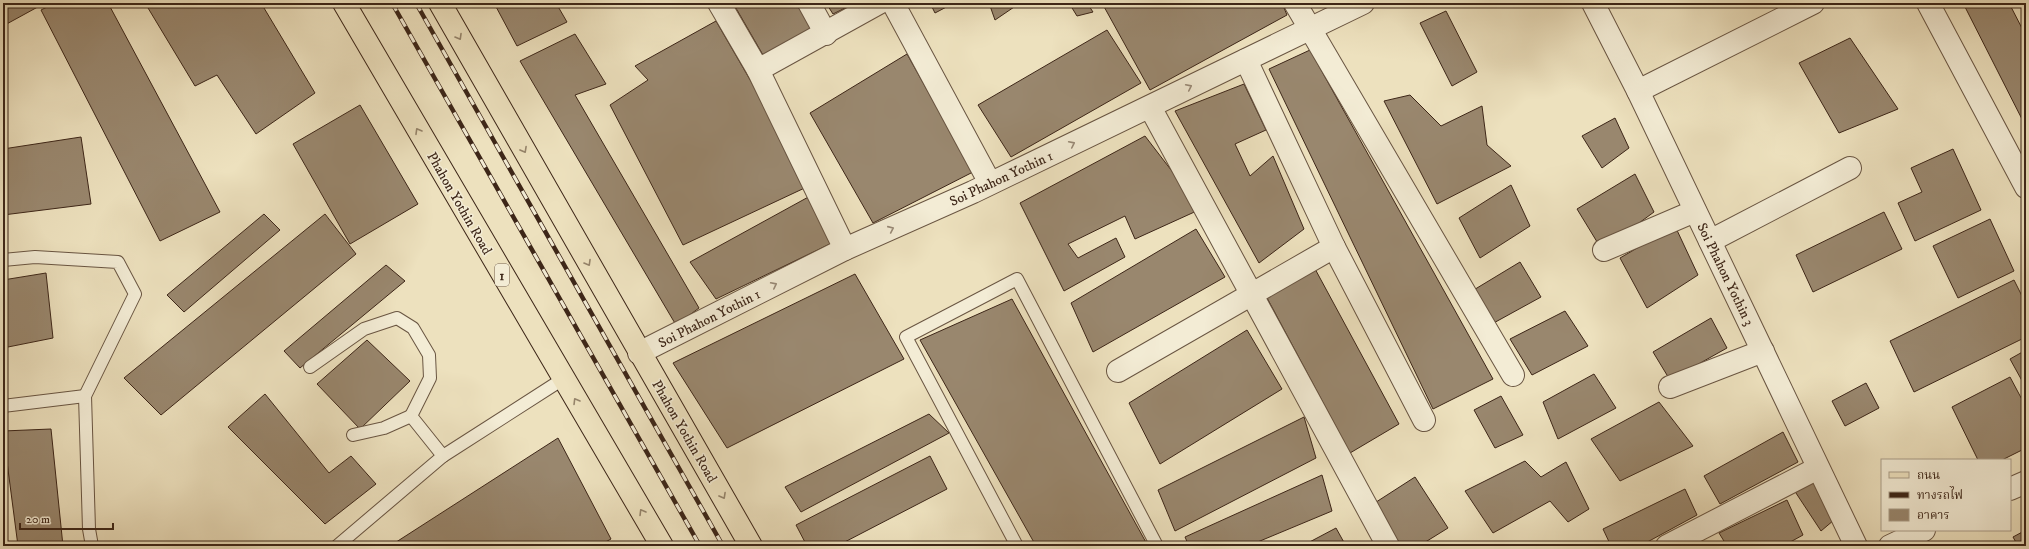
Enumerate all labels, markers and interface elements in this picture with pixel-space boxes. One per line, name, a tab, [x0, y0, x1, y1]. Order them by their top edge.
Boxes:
one-way arrow	[455, 33, 462, 40]
one-way arrow	[1185, 84, 1193, 92]
one-way arrow	[416, 128, 423, 135]
one-way arrow	[1068, 141, 1076, 149]
one-way arrow	[519, 146, 526, 153]
street label: Soi Phahon Yothin 1	[947, 147, 1056, 211]
street label: Phahon Yothin Road	[423, 149, 496, 258]
street label: Soi Phahon Yothin 3	[1692, 220, 1758, 329]
one-way arrow	[887, 226, 895, 234]
one-way arrow	[583, 259, 590, 266]
road number: 1	[495, 264, 509, 286]
one-way arrow	[770, 282, 777, 290]
street label: Soi Phahon Yothin 1	[655, 285, 764, 352]
street label: Phahon Yothin Road	[648, 377, 721, 486]
one-way arrow	[573, 398, 580, 405]
legend	[1881, 459, 2011, 531]
text: ถนน	[1917, 468, 1940, 483]
text: ทางรถไฟ	[1917, 486, 1963, 503]
one-way arrow	[719, 492, 726, 500]
scale bar	[20, 505, 113, 531]
text: อาคาร	[1917, 508, 1949, 523]
one-way arrow	[640, 509, 647, 516]
text: 20 m	[26, 512, 50, 527]

